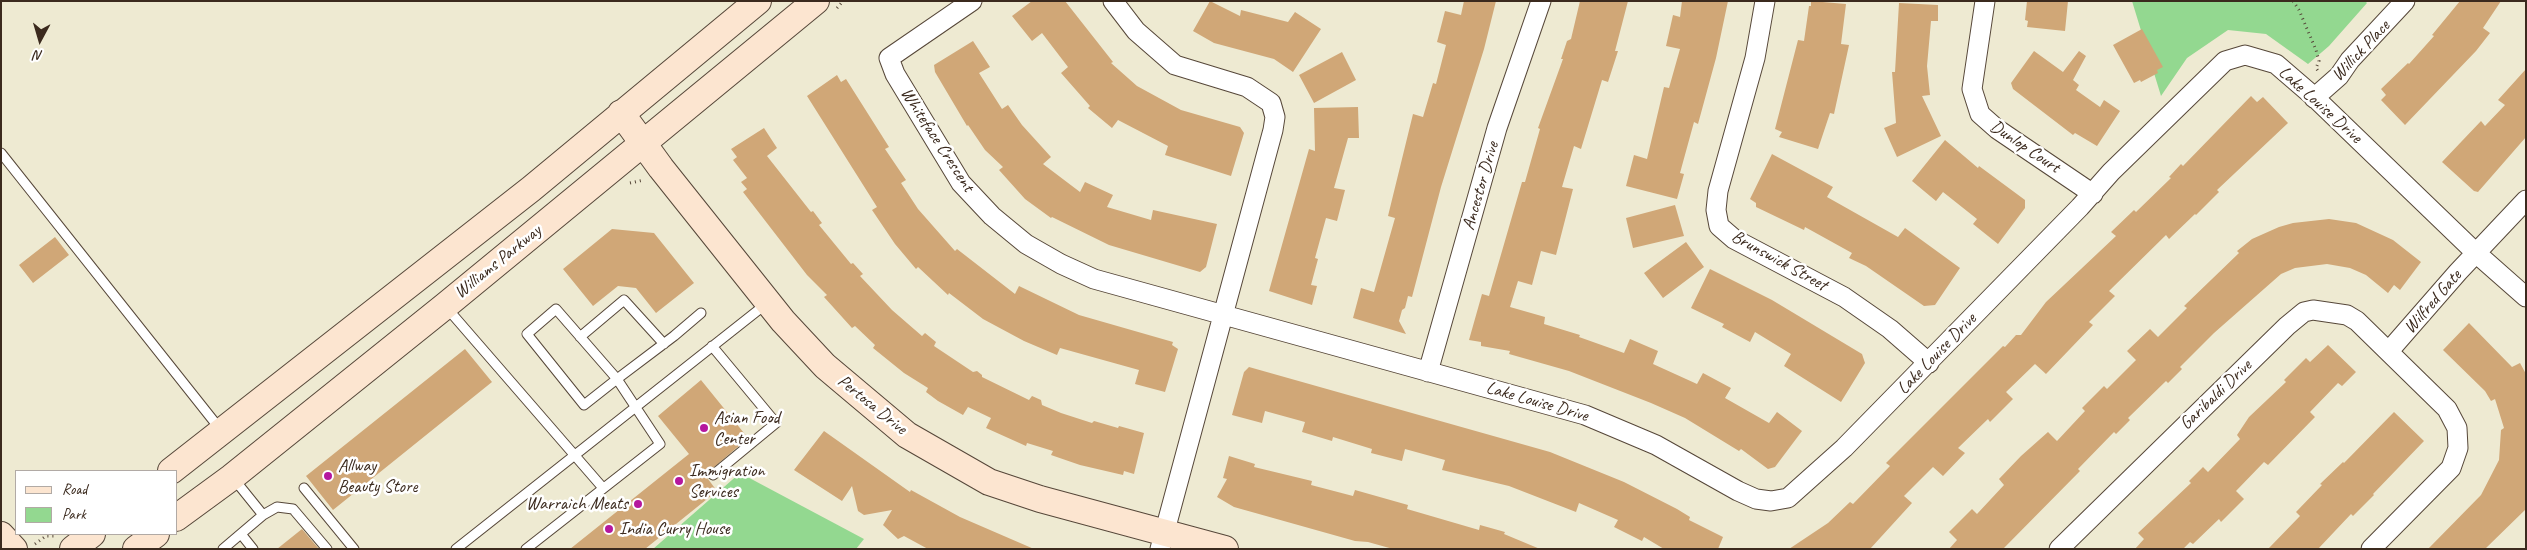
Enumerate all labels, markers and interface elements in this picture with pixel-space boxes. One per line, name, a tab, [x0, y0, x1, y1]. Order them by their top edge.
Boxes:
north arrow	[15, 15, 65, 65]
street label: Willick Place	[2327, 16, 2395, 86]
text: N	[33, 47, 44, 64]
street label: Lake Louise Drive	[2274, 62, 2366, 148]
street label: Whiteface Crescent	[895, 84, 979, 196]
street label: Dunlop Court	[1986, 116, 2064, 178]
street label: Ancestor Drive	[1458, 139, 1504, 233]
street label: Williams Parkway	[450, 220, 546, 304]
street label: Brunswick Street	[1727, 226, 1831, 296]
street label: Wilfred Gate	[2399, 266, 2467, 338]
street label: Lake Louise Drive	[1893, 309, 1981, 399]
street label: Garibaldi Drive	[2175, 355, 2257, 435]
street label: Pertosa Drive	[833, 371, 911, 439]
street label: Lake Louise Drive	[1484, 377, 1590, 427]
place label: Asian Food Center	[714, 407, 780, 449]
marker: Asian Food Center	[698, 422, 710, 434]
place label: Allway Beauty Store	[338, 455, 417, 498]
place label: Immigration Services	[689, 460, 765, 502]
legend	[15, 470, 178, 535]
marker: Allway Beauty Store	[322, 470, 334, 482]
marker: Immigration Services	[673, 475, 685, 487]
text: Road	[62, 480, 87, 499]
place label: Warraich Meats	[526, 493, 628, 515]
marker: Warraich Meats	[632, 498, 644, 510]
text: Park	[62, 505, 86, 524]
place label: India Curry House	[619, 518, 730, 540]
marker: India Curry House	[603, 523, 615, 535]

